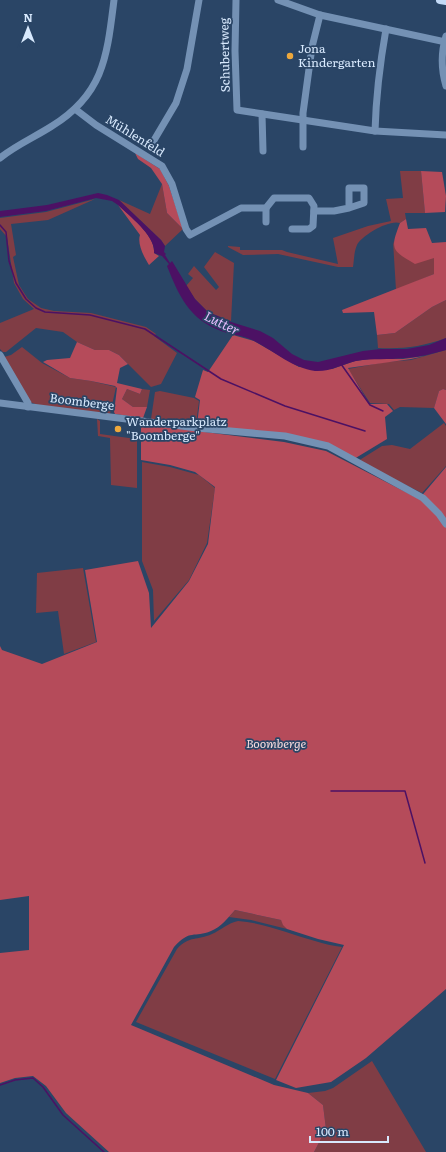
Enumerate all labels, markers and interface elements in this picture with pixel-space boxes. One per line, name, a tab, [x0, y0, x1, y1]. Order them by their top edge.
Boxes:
north arrow	[8, 8, 48, 48]
text: N	[23, 9, 33, 25]
street label: Schubertweg	[214, 17, 234, 93]
place label: Jona Kindergarten	[298, 39, 375, 71]
marker: Jona Kindergarten	[285, 51, 295, 61]
street label: Mühlenfeld	[102, 110, 169, 161]
water label: Lutter	[201, 306, 243, 339]
street label: Boomberge	[49, 388, 115, 414]
place label: Wanderparkplatz "Boomberge"	[126, 412, 227, 444]
marker: Wanderparkplatz "Boomberge"	[113, 424, 123, 434]
park label: Boomberge	[246, 734, 306, 752]
scale bar	[310, 1118, 388, 1144]
text: 100 m	[316, 1122, 349, 1140]

